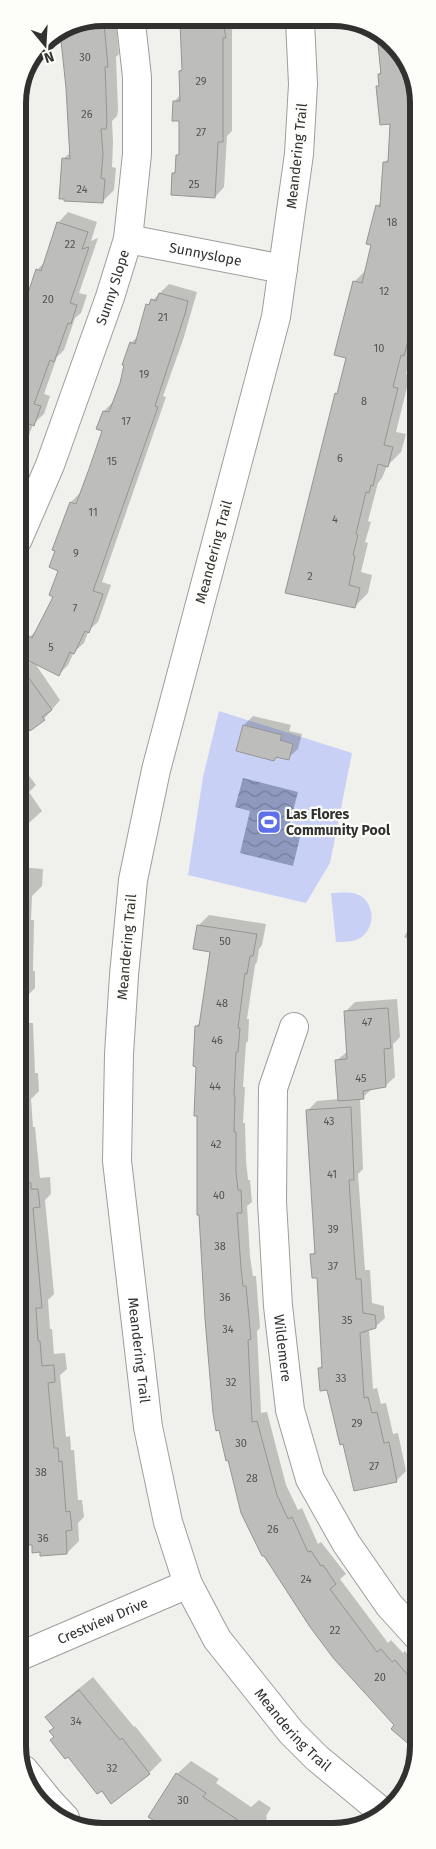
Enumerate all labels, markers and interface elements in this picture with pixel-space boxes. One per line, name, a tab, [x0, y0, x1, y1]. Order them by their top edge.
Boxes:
north arrow	[20, 20, 70, 70]
text: N	[42, 47, 56, 66]
house number: 30	[79, 51, 91, 64]
house number: 29	[195, 75, 207, 88]
street label: Meandering Trail	[283, 102, 311, 210]
house number: 26	[81, 108, 93, 121]
house number: 27	[196, 126, 206, 139]
house number: 25	[189, 178, 200, 191]
house number: 24	[77, 183, 88, 196]
house number: 18	[387, 216, 397, 229]
house number: 22	[65, 238, 75, 251]
street label: Sunnyslope	[168, 239, 243, 269]
street label: Sunny Slope	[92, 247, 133, 327]
house number: 12	[379, 285, 389, 298]
house number: 20	[42, 293, 54, 306]
house number: 21	[158, 311, 168, 324]
house number: 10	[374, 342, 384, 355]
house number: 19	[139, 368, 149, 381]
house number: 8	[361, 395, 367, 408]
house number: 17	[121, 415, 131, 428]
house number: 6	[337, 452, 343, 465]
house number: 15	[107, 455, 118, 468]
street label: Meandering Trail	[192, 499, 236, 605]
house number: 11	[88, 506, 98, 519]
house number: 4	[332, 513, 338, 526]
house number: 9	[73, 547, 79, 560]
house number: 2	[307, 570, 313, 583]
house number: 7	[73, 602, 78, 615]
house number: 5	[48, 641, 54, 654]
place label: Las Flores Community Pool	[286, 806, 391, 839]
sports icon: Las Flores Community Pool	[256, 809, 282, 835]
street label: Meandering Trail	[114, 893, 140, 1001]
house number: 50	[219, 935, 231, 948]
house number: 48	[216, 997, 228, 1010]
house number: 47	[362, 1016, 372, 1029]
house number: 46	[211, 1034, 223, 1047]
house number: 45	[355, 1072, 367, 1085]
house number: 44	[209, 1080, 221, 1093]
house number: 43	[323, 1115, 335, 1128]
house number: 42	[210, 1138, 222, 1151]
house number: 41	[327, 1168, 337, 1181]
house number: 40	[213, 1189, 225, 1202]
house number: 39	[327, 1223, 339, 1236]
house number: 38	[214, 1240, 226, 1253]
house number: 37	[328, 1260, 338, 1273]
house number: 36	[219, 1291, 231, 1304]
street label: Meandering Trail	[124, 1297, 154, 1404]
street label: Wildemere	[271, 1313, 295, 1383]
house number: 35	[342, 1314, 353, 1327]
house number: 34	[222, 1323, 234, 1336]
house number: 33	[336, 1372, 346, 1385]
house number: 32	[226, 1376, 236, 1389]
house number: 29	[351, 1417, 363, 1430]
house number: 30	[235, 1437, 247, 1450]
house number: 27	[369, 1460, 379, 1473]
house number: 38	[35, 1466, 47, 1479]
house number: 28	[246, 1472, 258, 1485]
house number: 26	[267, 1523, 279, 1536]
house number: 36	[37, 1532, 49, 1545]
house number: 24	[301, 1573, 312, 1586]
street label: Crestview Drive	[55, 1594, 150, 1648]
house number: 22	[330, 1624, 340, 1637]
house number: 20	[374, 1671, 386, 1684]
street label: Meandering Trail	[251, 1685, 335, 1775]
house number: 34	[70, 1715, 82, 1728]
house number: 32	[107, 1762, 117, 1775]
house number: 30	[177, 1794, 189, 1807]

